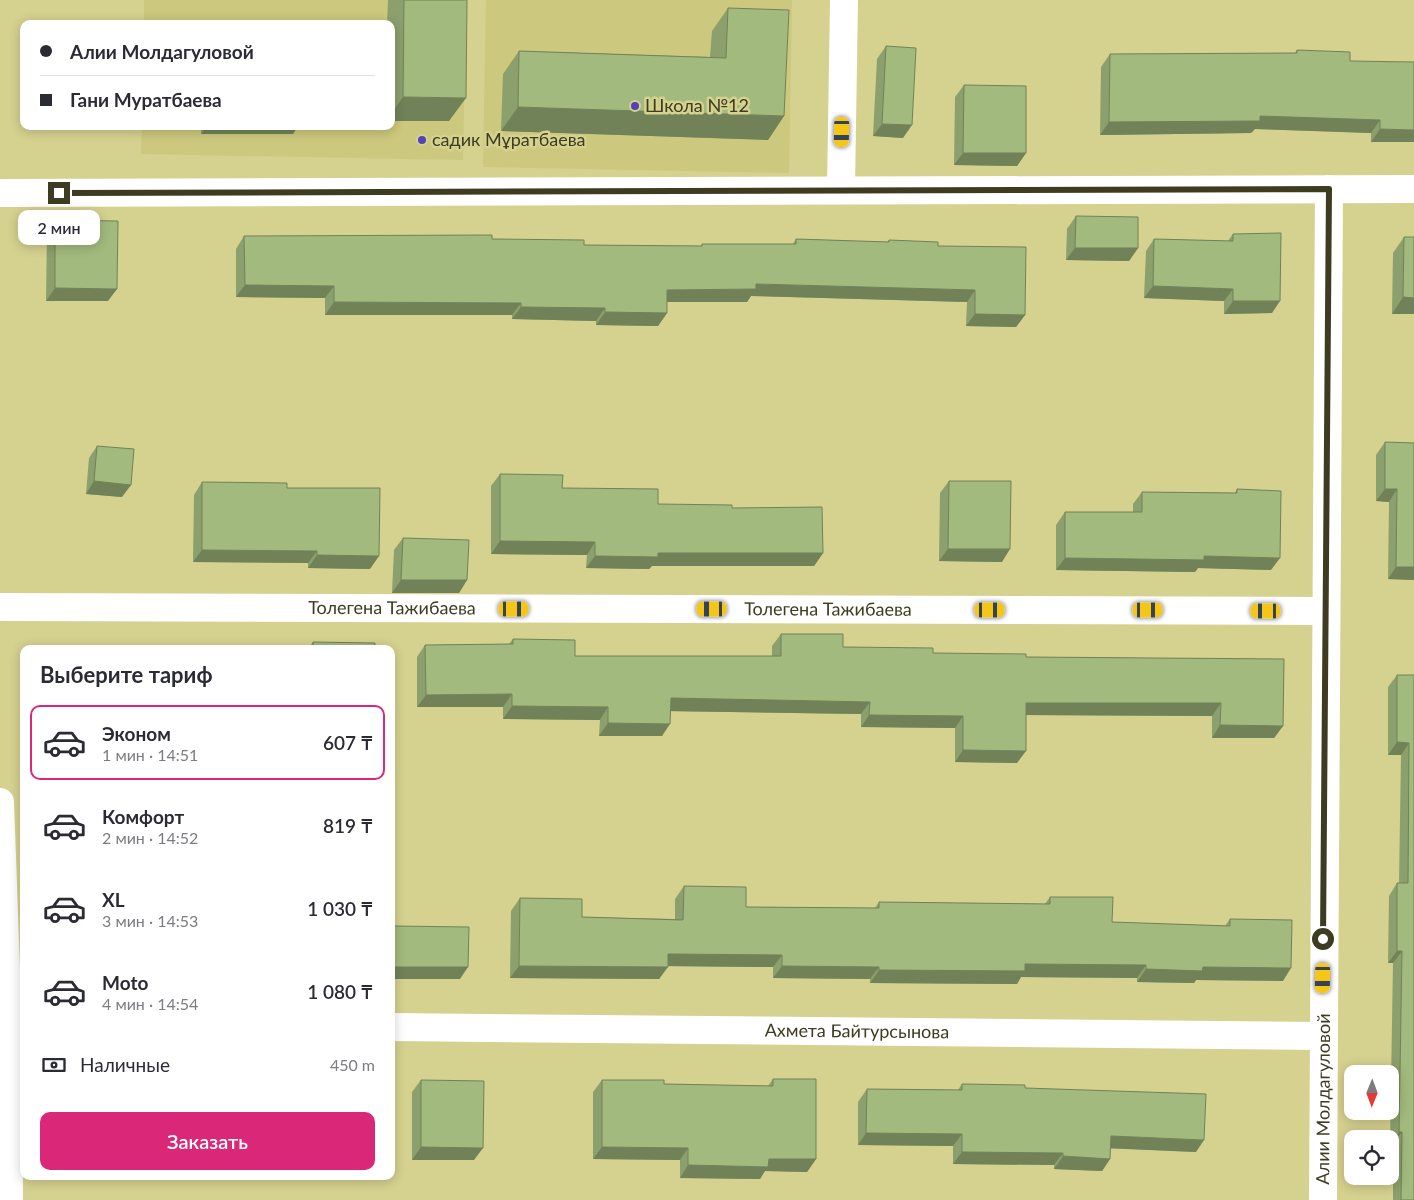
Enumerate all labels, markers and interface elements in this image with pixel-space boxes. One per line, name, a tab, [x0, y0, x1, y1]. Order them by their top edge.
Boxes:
text: Алии Молдагуловой	[70, 40, 254, 63]
text: Гани Муратбаева	[70, 88, 222, 111]
place label: Школа №12	[645, 94, 749, 116]
marker: Школа №12	[629, 100, 641, 112]
car	[834, 117, 849, 147]
place label: садик Мұратбаева	[432, 128, 586, 150]
marker: садик Мұратбаева	[416, 134, 428, 146]
route end	[48, 182, 70, 204]
callout: 2 мин	[18, 210, 100, 246]
text: 2 мин	[38, 218, 80, 237]
street label: Толегена Тажибаева	[308, 596, 476, 618]
street label: Толегена Тажибаева	[744, 597, 912, 620]
car	[499, 602, 529, 617]
car	[697, 602, 727, 617]
car	[975, 603, 1005, 618]
car	[1133, 603, 1163, 618]
car	[1251, 604, 1281, 619]
text: Выберите тариф	[40, 661, 213, 688]
icon: car	[42, 720, 87, 765]
text: Эконом	[102, 722, 171, 745]
text: 607 ₸	[323, 731, 373, 754]
text: 1 мин · 14:51	[102, 745, 198, 764]
icon: car	[42, 803, 87, 848]
text: Комфорт	[102, 805, 184, 828]
text: 819 ₸	[323, 814, 373, 837]
text: 2 мин · 14:52	[102, 828, 198, 847]
icon: car	[42, 886, 87, 931]
text: XL	[102, 888, 125, 911]
text: 1 030 ₸	[307, 897, 373, 920]
text: 3 мин · 14:53	[102, 911, 198, 930]
route start	[1312, 928, 1334, 950]
car	[1315, 963, 1330, 993]
icon: car	[42, 969, 87, 1014]
text: Moto	[102, 971, 148, 994]
text: 1 080 ₸	[307, 980, 373, 1003]
text: 4 мин · 14:54	[102, 994, 198, 1013]
street label: Алии Молдагуловой	[1311, 1013, 1334, 1185]
street label: Ахмета Байтурсынова	[765, 1019, 949, 1042]
icon: cash	[40, 1051, 68, 1079]
text: Наличные	[80, 1053, 170, 1076]
text: 450 m	[330, 1055, 375, 1074]
north arrow	[1344, 1065, 1399, 1120]
map controls	[1344, 1065, 1399, 1185]
button: Заказать	[40, 1112, 375, 1170]
button: locate	[1344, 1130, 1399, 1185]

